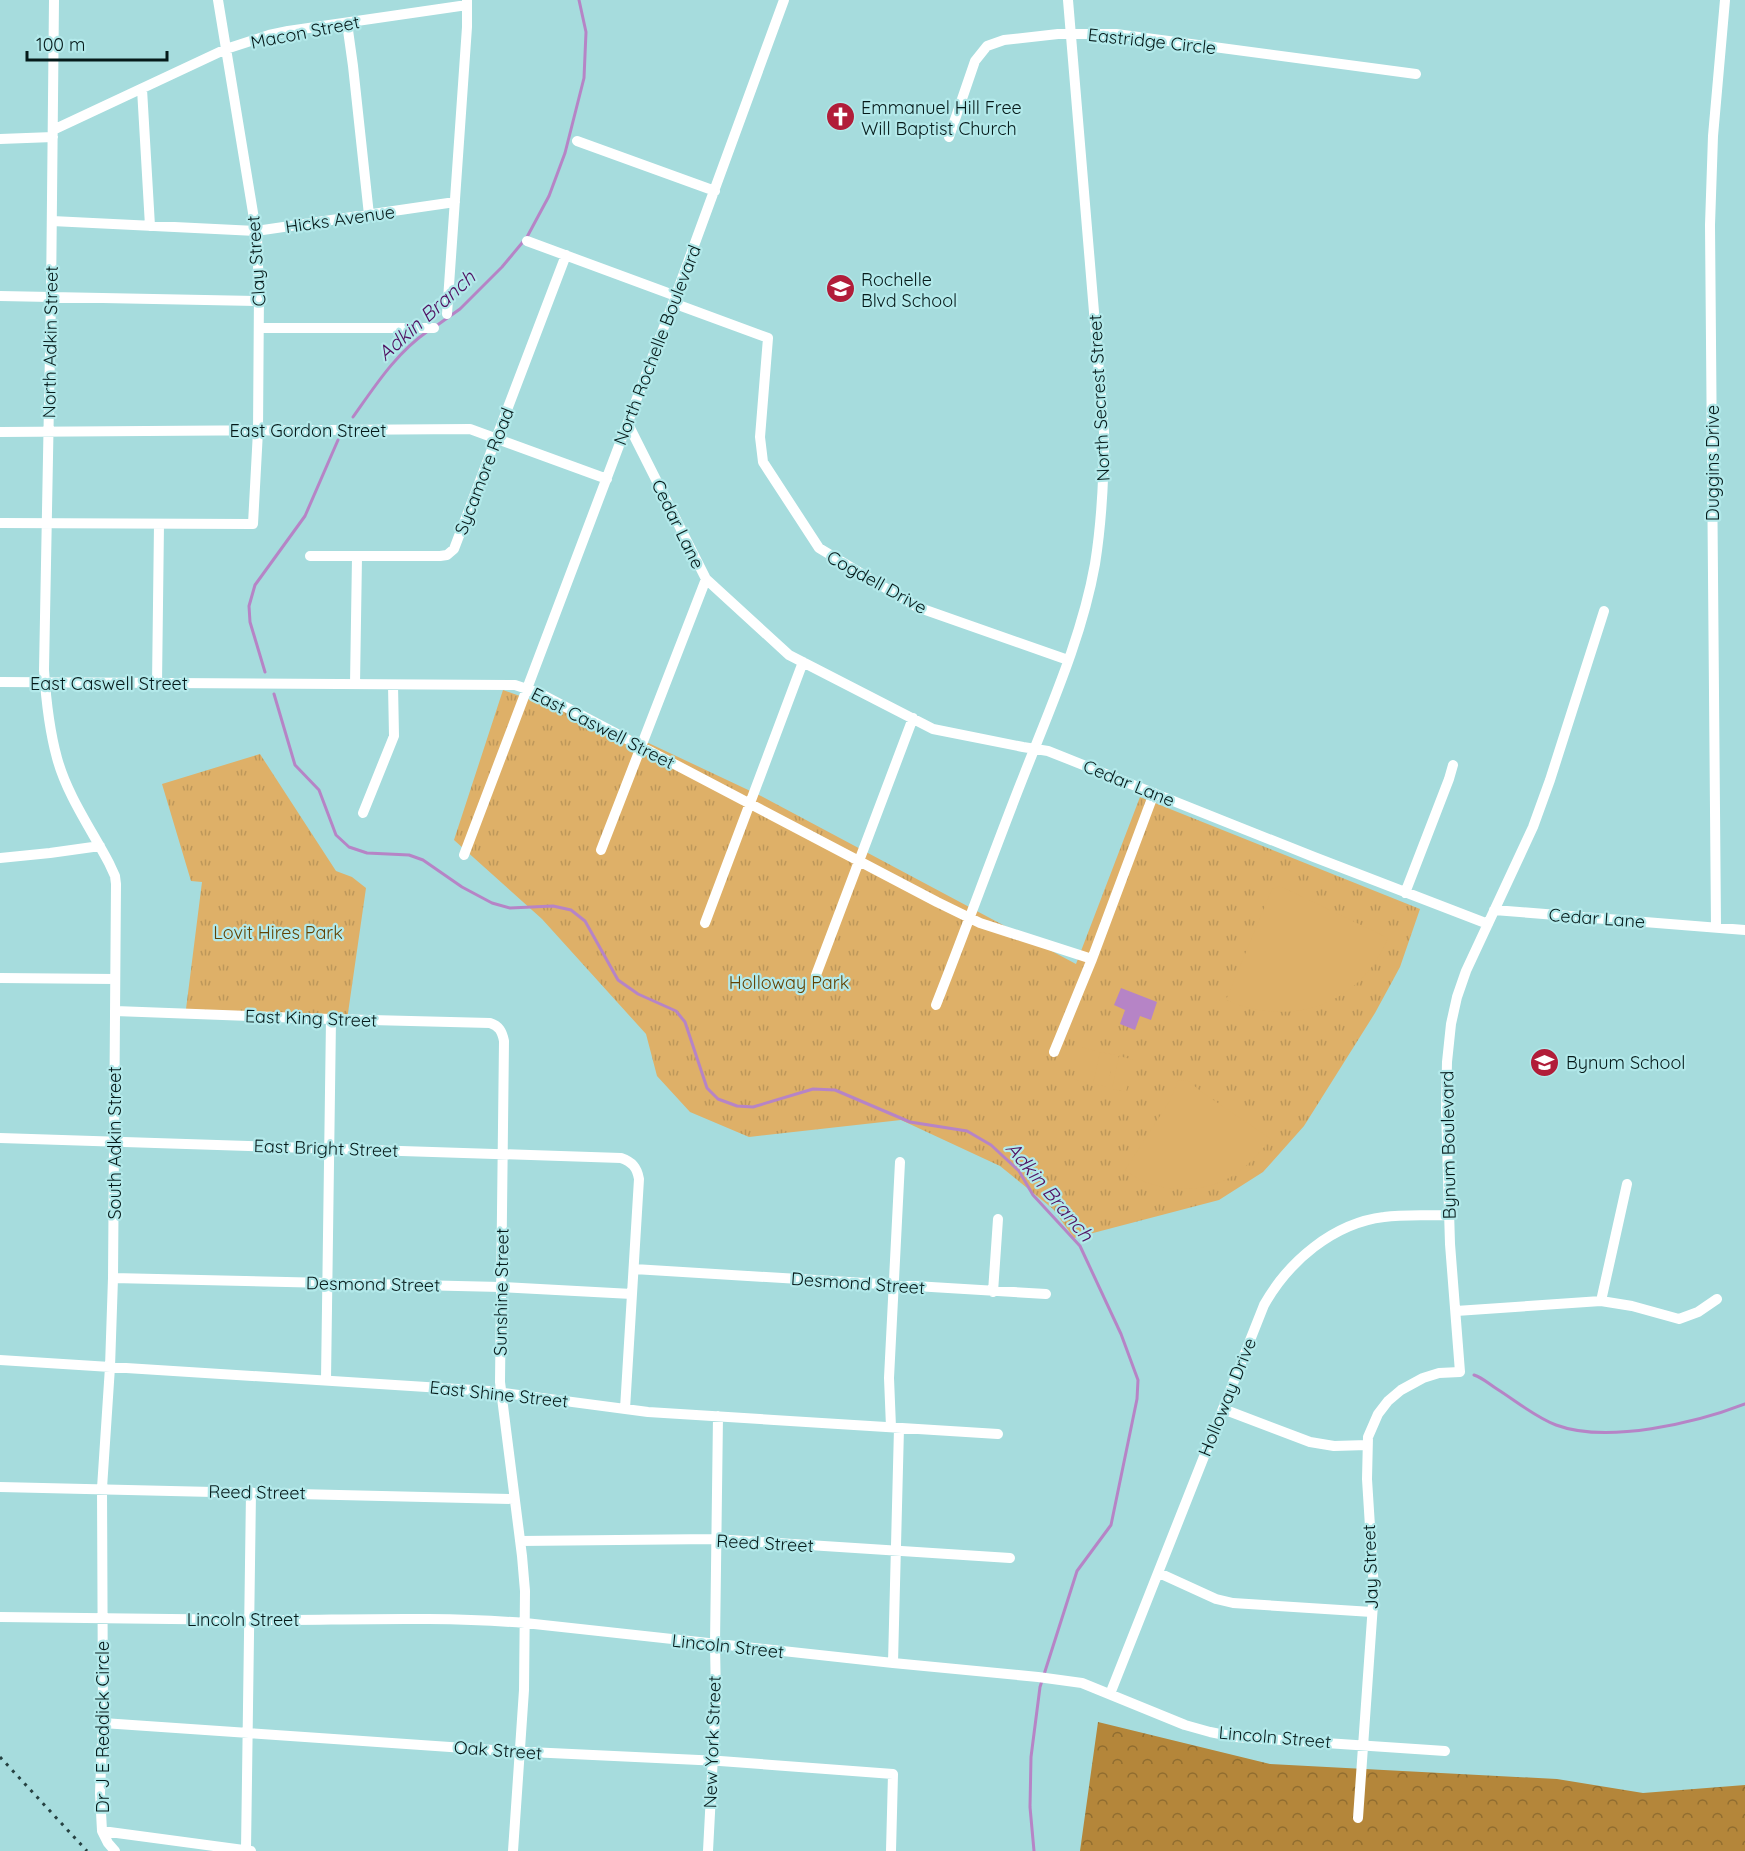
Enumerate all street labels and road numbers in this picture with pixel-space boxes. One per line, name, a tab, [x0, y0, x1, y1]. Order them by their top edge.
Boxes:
street label: Macon Street	[249, 10, 361, 54]
street label: Eastridge Circle	[1087, 23, 1217, 59]
street label: Hicks Avenue	[284, 200, 396, 238]
street label: Clay Street	[241, 215, 271, 307]
street label: North Rochelle Boulevard	[608, 242, 706, 448]
street label: North Adkin Street	[37, 265, 63, 419]
street label: North Secrest Street	[1083, 314, 1115, 482]
street label: Sycamore Road	[449, 404, 519, 538]
street label: Duggins Drive	[1701, 405, 1724, 521]
street label: East Gordon Street	[230, 419, 386, 442]
street label: Cedar Lane	[646, 476, 710, 572]
street label: Cogdell Drive	[823, 545, 931, 619]
street label: East Caswell Street	[30, 672, 188, 695]
street label: East Caswell Street	[527, 682, 679, 774]
street label: Cedar Lane	[1080, 754, 1178, 812]
street label: Cedar Lane	[1548, 903, 1646, 933]
street label: East King Street	[244, 1004, 378, 1032]
street label: South Adkin Street	[103, 1066, 126, 1220]
street label: Bynum Boulevard	[1435, 1071, 1461, 1219]
street label: East Bright Street	[253, 1134, 399, 1162]
street label: Sunshine Street	[488, 1228, 514, 1356]
street label: Desmond Street	[790, 1267, 926, 1299]
street label: Desmond Street	[306, 1271, 440, 1297]
street label: Holloway Drive	[1193, 1334, 1261, 1460]
street label: East Shine Street	[428, 1375, 570, 1413]
street label: Reed Street	[208, 1480, 306, 1504]
street label: Jay Street	[1357, 1524, 1383, 1610]
street label: Reed Street	[716, 1529, 814, 1557]
street label: Lincoln Street	[187, 1608, 299, 1631]
street label: Lincoln Street	[671, 1629, 785, 1663]
street label: Dr J E Reddick Circle	[91, 1641, 114, 1813]
street label: New York Street	[698, 1675, 726, 1809]
street label: Lincoln Street	[1218, 1721, 1332, 1753]
street label: Oak Street	[453, 1735, 543, 1765]

